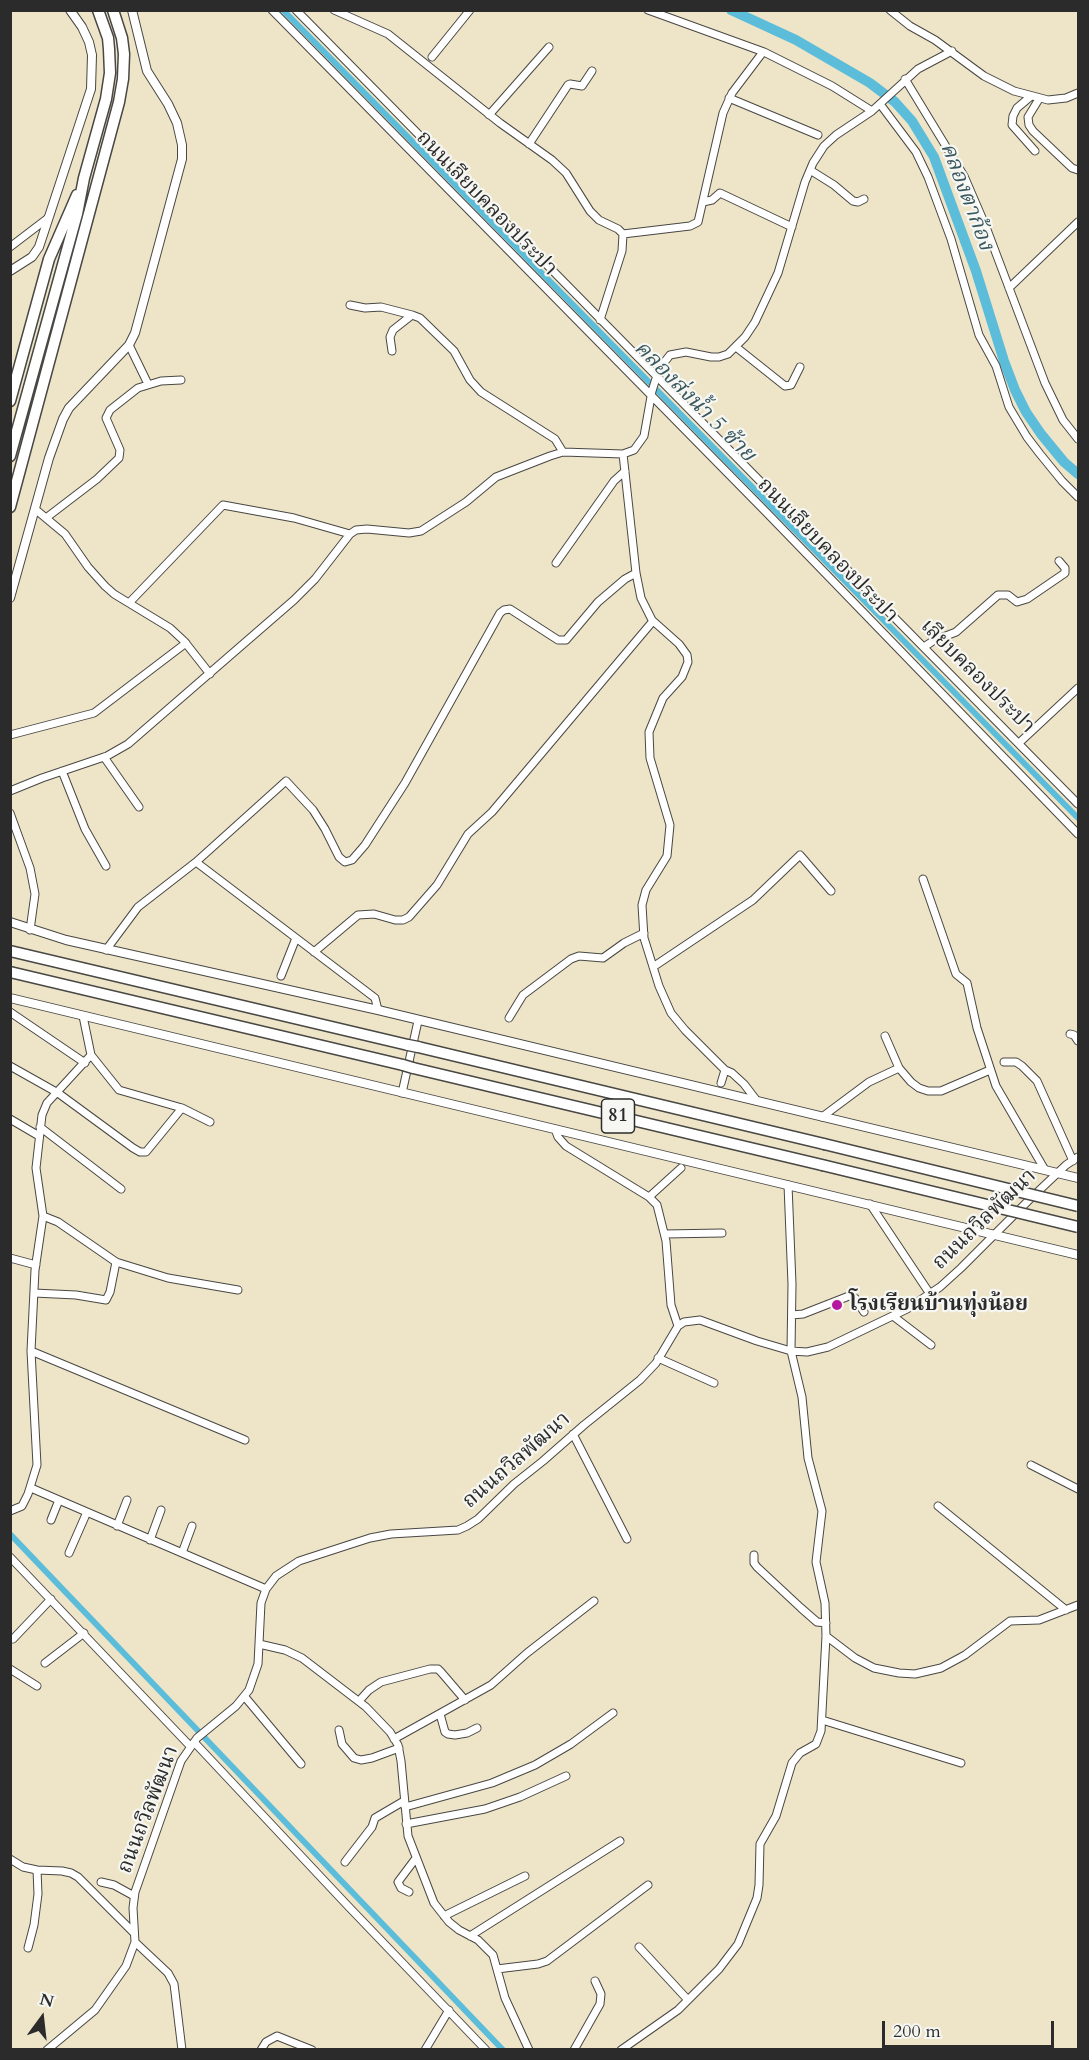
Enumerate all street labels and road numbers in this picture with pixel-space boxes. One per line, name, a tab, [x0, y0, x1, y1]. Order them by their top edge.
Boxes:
street label: ถนนเลียบคลองประปา	[410, 126, 562, 282]
street label: ถนนเลียบคลองประปา	[751, 473, 903, 629]
street label: เลียบคลองประปา	[915, 615, 1039, 739]
road number: 81	[602, 1099, 634, 1133]
street label: ถนนถวิลพัฒนา	[928, 1164, 1042, 1276]
street label: ถนนถวิลพัฒนา	[458, 1407, 576, 1515]
street label: ถนนถวิลพัฒนา	[113, 1743, 185, 1877]

